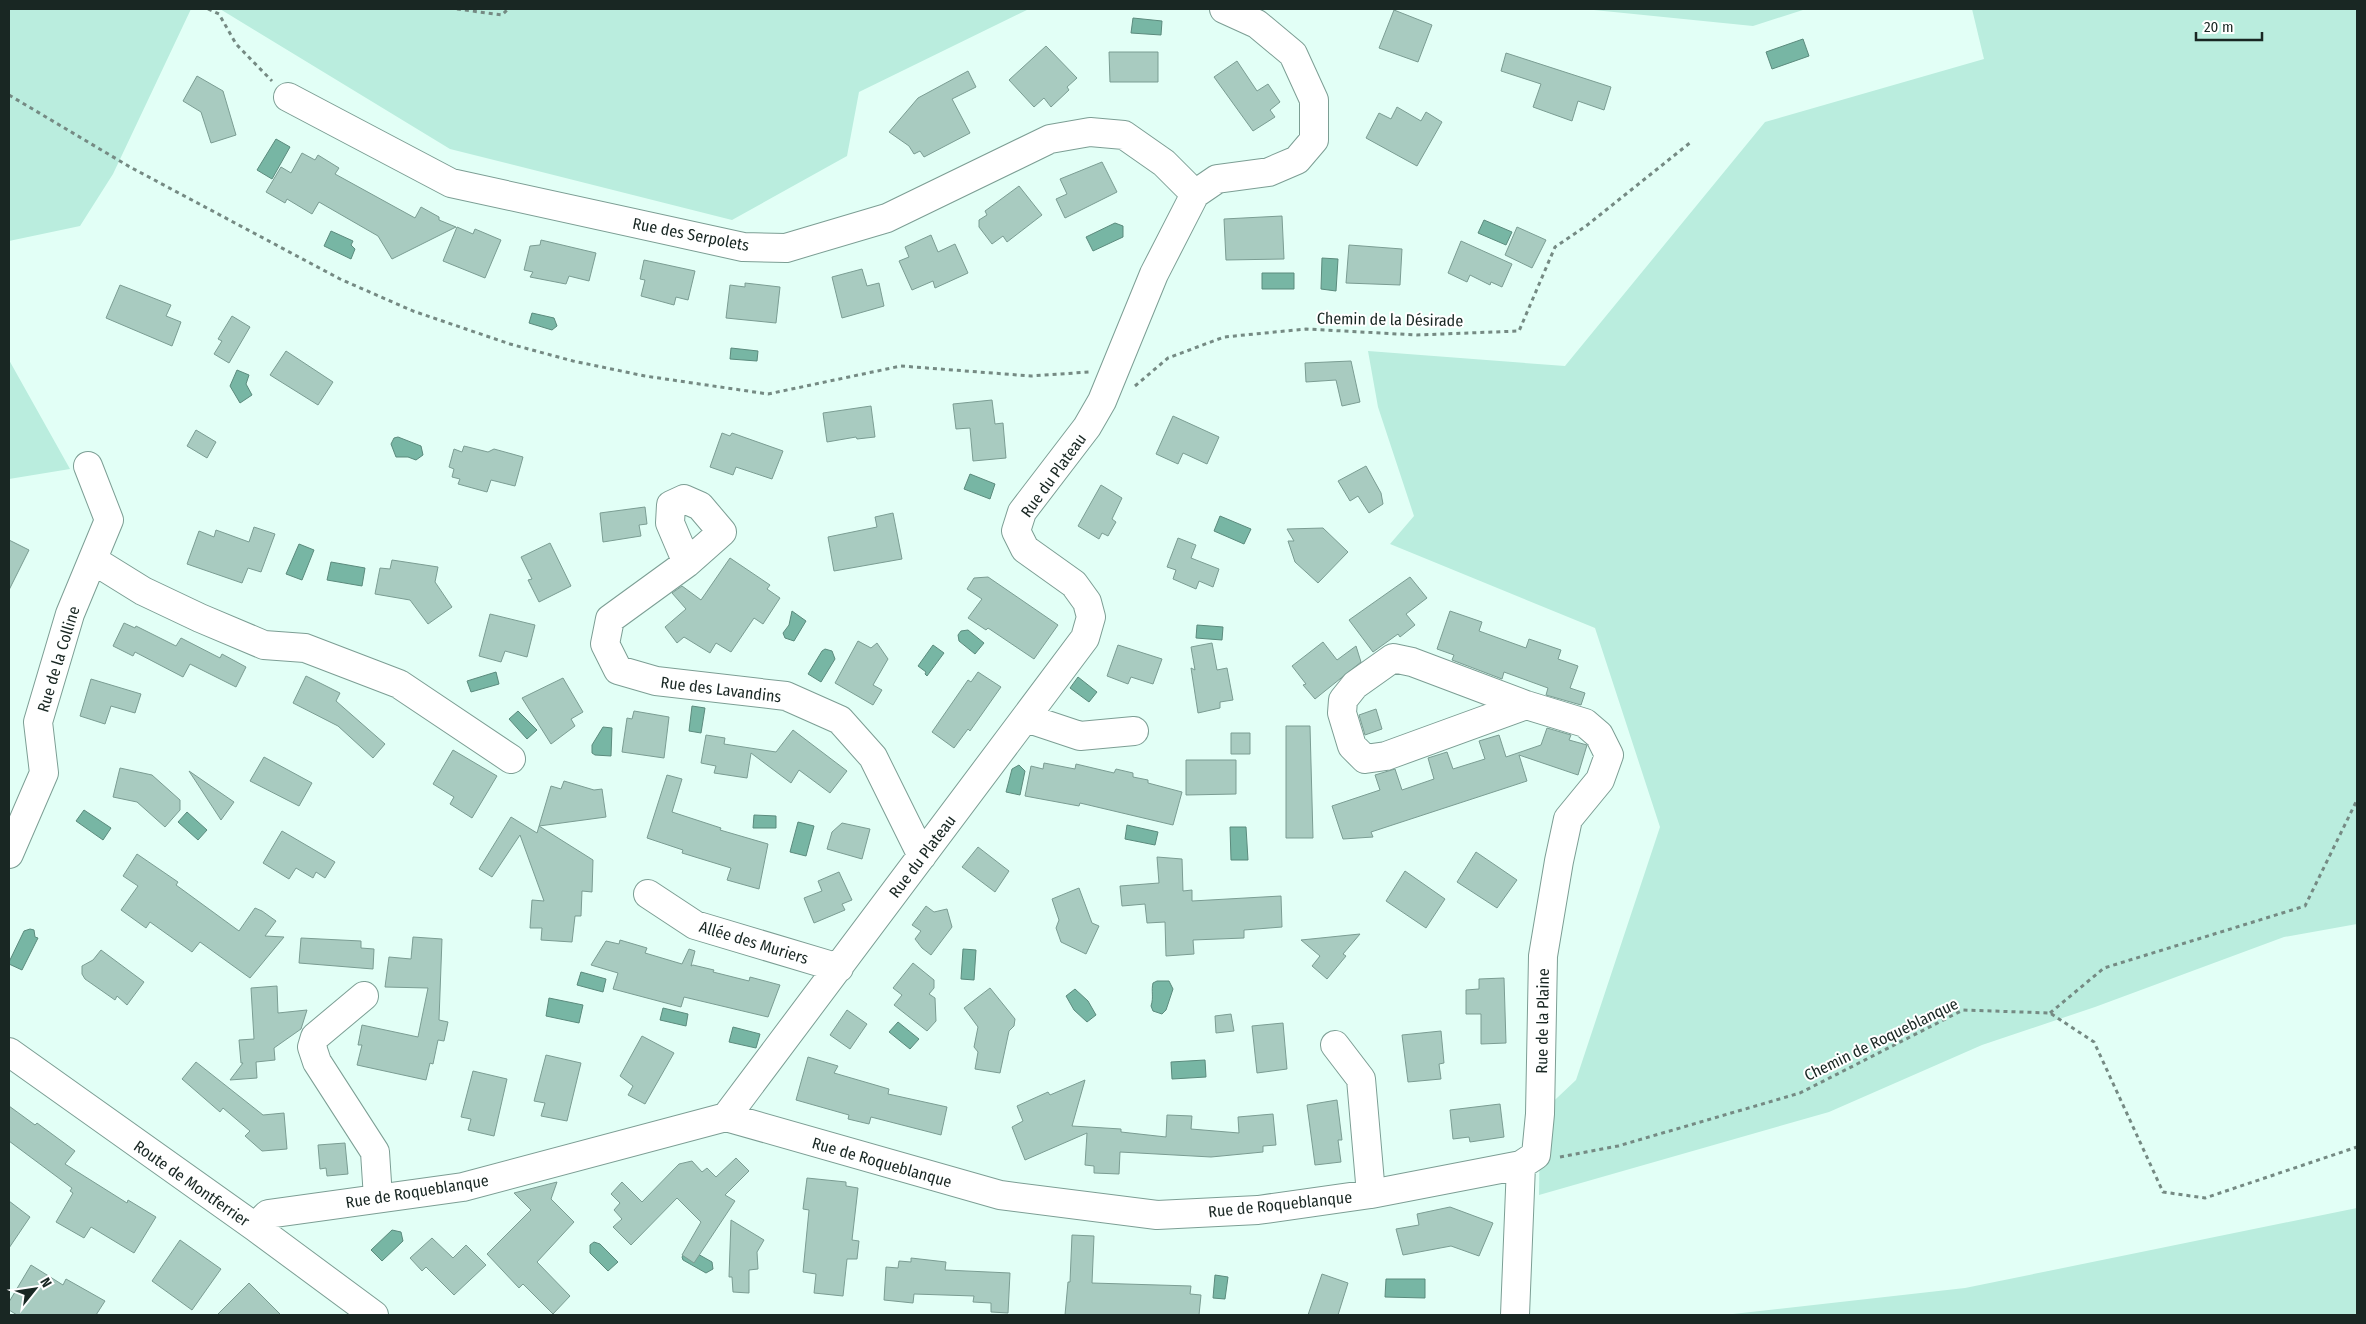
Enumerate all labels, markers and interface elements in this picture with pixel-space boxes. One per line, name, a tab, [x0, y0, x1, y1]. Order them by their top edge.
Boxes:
scale bar	[2196, 10, 2262, 42]
text: 20 m	[2204, 18, 2234, 36]
street label: Rue des Serpolets	[631, 214, 751, 255]
street label: Chemin de la Désirade	[1317, 309, 1463, 330]
street label: Rue du Plateau	[1017, 430, 1090, 521]
street label: Rue de la Colline	[33, 604, 84, 714]
street label: Rue des Lavandins	[660, 673, 783, 706]
street label: Rue du Plateau	[885, 811, 960, 901]
street label: Allée des Muriers	[697, 917, 811, 968]
street label: Rue de la Plaine	[1532, 968, 1553, 1074]
street label: Chemin de Roqueblanque	[1801, 994, 1961, 1085]
street label: Rue de Roqueblanque	[810, 1133, 954, 1192]
street label: Route de Montferrier	[130, 1136, 254, 1231]
street label: Rue de Roqueblanque	[344, 1171, 490, 1212]
street label: Rue de Roqueblanque	[1207, 1187, 1353, 1221]
north arrow	[10, 1264, 60, 1314]
text: N	[36, 1275, 55, 1291]

